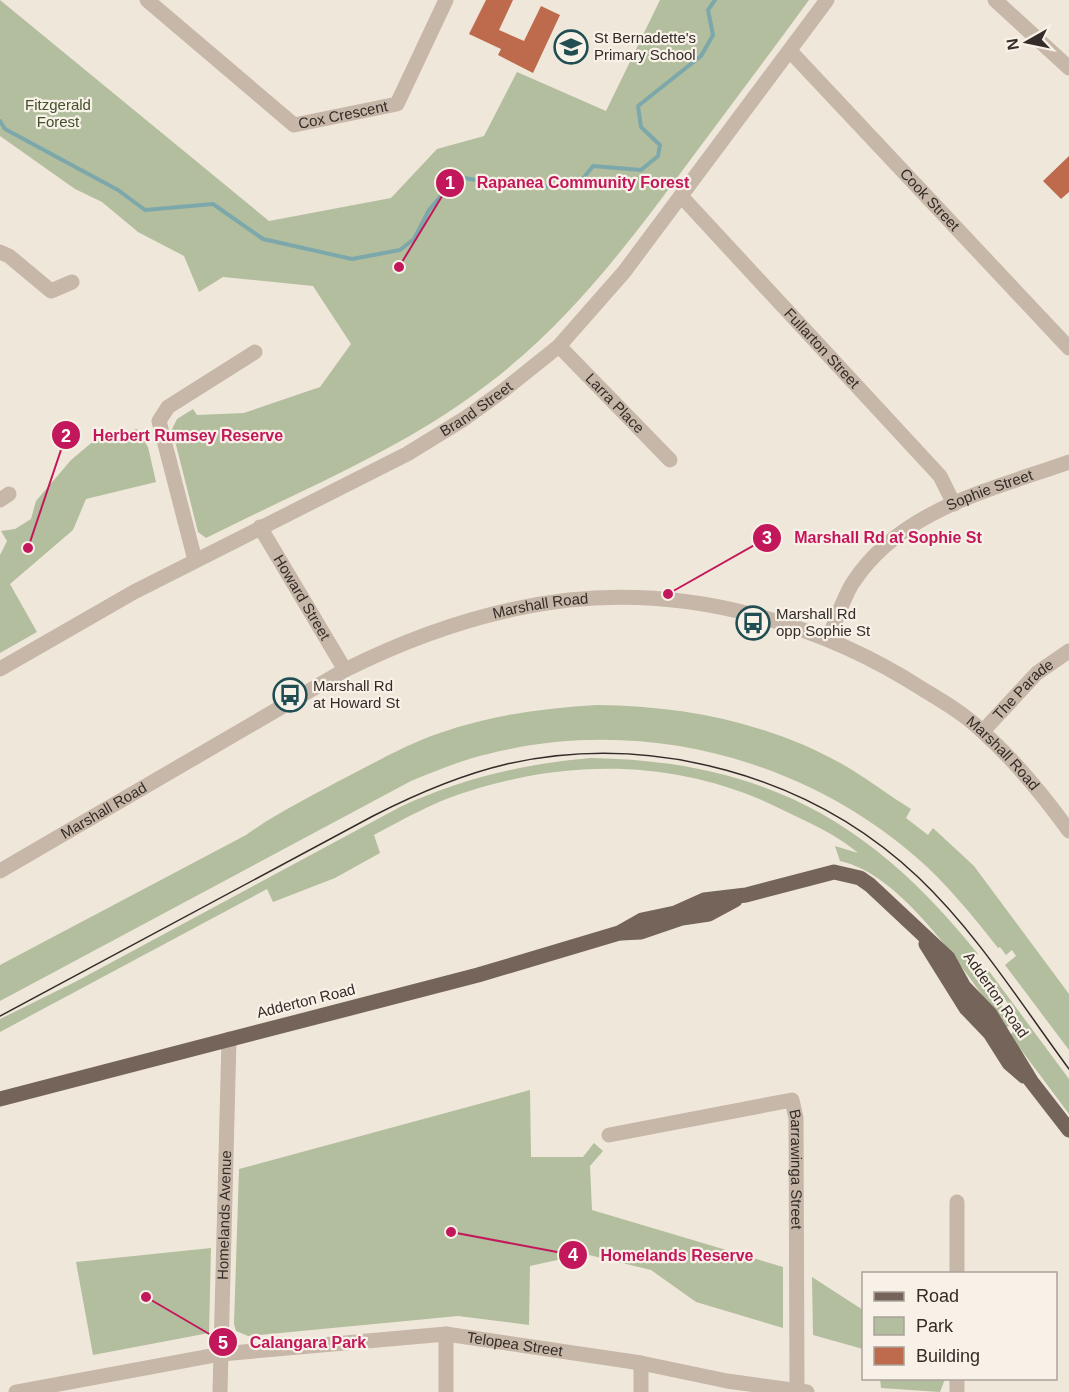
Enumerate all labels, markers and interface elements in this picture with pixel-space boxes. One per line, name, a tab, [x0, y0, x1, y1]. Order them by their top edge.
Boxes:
north arrow	[997, 12, 1057, 72]
school or university icon: St Bernadette's Primary School	[553, 29, 589, 65]
place label: St Bernadette's Primary School	[594, 29, 696, 63]
text: N	[1003, 37, 1022, 51]
park label: Fitzgerald Forest	[25, 96, 91, 130]
street label: Cox Crescent	[297, 97, 390, 132]
street label: Cook Street	[897, 165, 964, 235]
callout: Rapanea Community Forest	[435, 166, 701, 200]
text: 1	[445, 173, 455, 193]
text: Rapanea Community Forest	[477, 174, 690, 191]
street label: Fullarton Street	[781, 304, 864, 392]
street label: Larra Place	[582, 370, 648, 436]
street label: Brand Street	[437, 377, 516, 440]
callout: Herbert Rumsey Reserve	[51, 418, 295, 452]
text: 2	[61, 426, 71, 446]
text: Herbert Rumsey Reserve	[93, 427, 283, 444]
street label: Sophie Street	[943, 466, 1036, 514]
callout: Marshall Rd at Sophie St	[752, 521, 994, 555]
text: 3	[762, 528, 772, 548]
text: Marshall Rd at Sophie St	[794, 529, 982, 546]
street label: Howard Street	[271, 552, 335, 644]
street label: Marshall Road	[491, 589, 589, 622]
bus stop icon: Marshall Rd opp Sophie St	[735, 605, 771, 641]
place label: Marshall Rd opp Sophie St	[776, 605, 871, 639]
street label: The Parade	[989, 655, 1056, 723]
bus stop icon: Marshall Rd at Howard St	[272, 677, 308, 713]
place label: Marshall Rd at Howard St	[313, 677, 401, 711]
street label: Marshall Road	[963, 712, 1043, 793]
street label: Marshall Road	[57, 778, 150, 842]
street label: Adderton Road	[961, 949, 1032, 1041]
street label: Adderton Road	[255, 980, 357, 1021]
street label: Barrawinga Street	[786, 1107, 805, 1230]
street label: Homelands Avenue	[214, 1150, 234, 1280]
callout: Homelands Reserve	[558, 1238, 765, 1272]
text: 4	[568, 1245, 578, 1265]
text: Homelands Reserve	[601, 1247, 754, 1264]
legend	[862, 1272, 1057, 1380]
text: Road	[916, 1286, 959, 1306]
text: Park	[916, 1316, 954, 1336]
callout: Calangara Park	[208, 1325, 379, 1359]
street label: Telopea Street	[466, 1328, 565, 1359]
text: 5	[218, 1333, 228, 1353]
text: Calangara Park	[250, 1334, 366, 1351]
text: Building	[916, 1346, 980, 1366]

